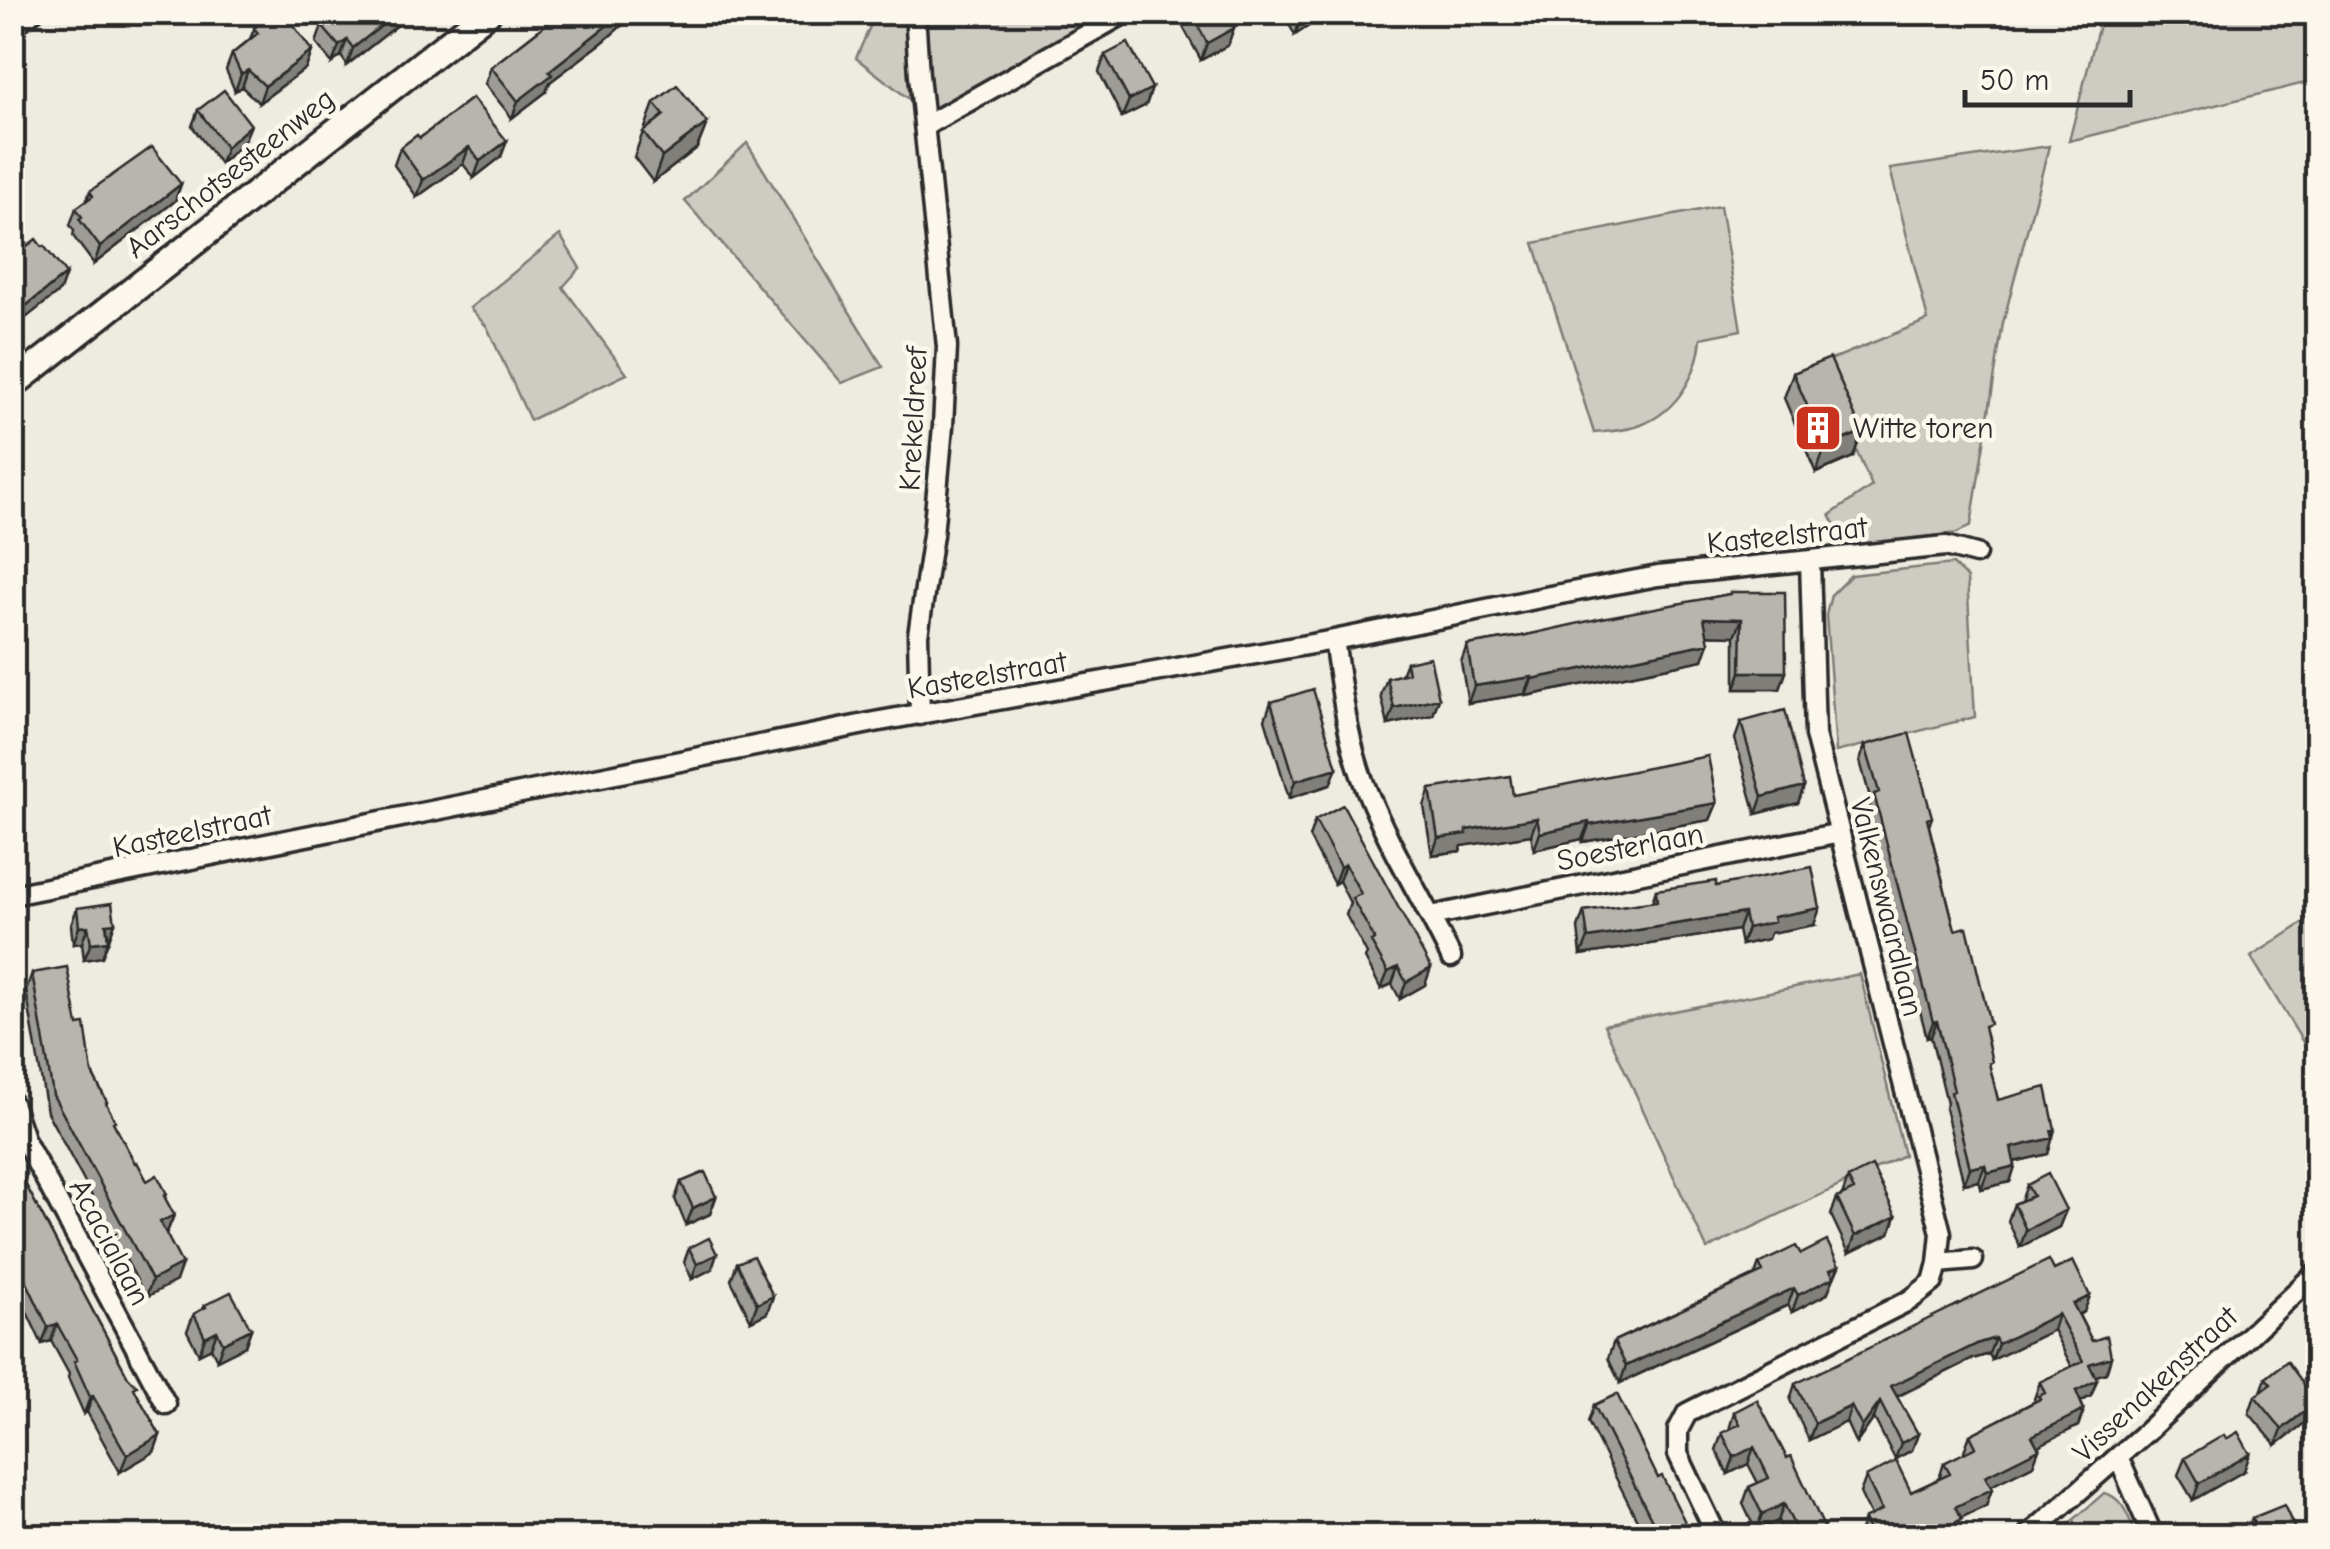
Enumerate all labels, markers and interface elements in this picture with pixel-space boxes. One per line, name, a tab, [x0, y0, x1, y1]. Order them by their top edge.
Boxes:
scale bar	[1965, 45, 2130, 107]
text: 50 m	[1980, 63, 2049, 98]
street label: Aarschotsesteenweg	[119, 81, 341, 266]
street label: Krekeldreef	[892, 344, 935, 492]
building icon: Witte toren	[1792, 402, 1844, 454]
place label: Witte toren	[1853, 411, 1994, 446]
street label: Kasteelstraat	[1705, 510, 1870, 561]
street label: Kasteelstraat	[905, 644, 1071, 707]
street label: Valkenswaardlaan	[1842, 794, 1931, 1020]
street label: Kasteelstraat	[110, 797, 276, 865]
street label: Soesterlaan	[1554, 816, 1706, 879]
street label: Acacialaan	[62, 1173, 157, 1311]
street label: Vissenakenstraat	[2066, 1298, 2246, 1470]

